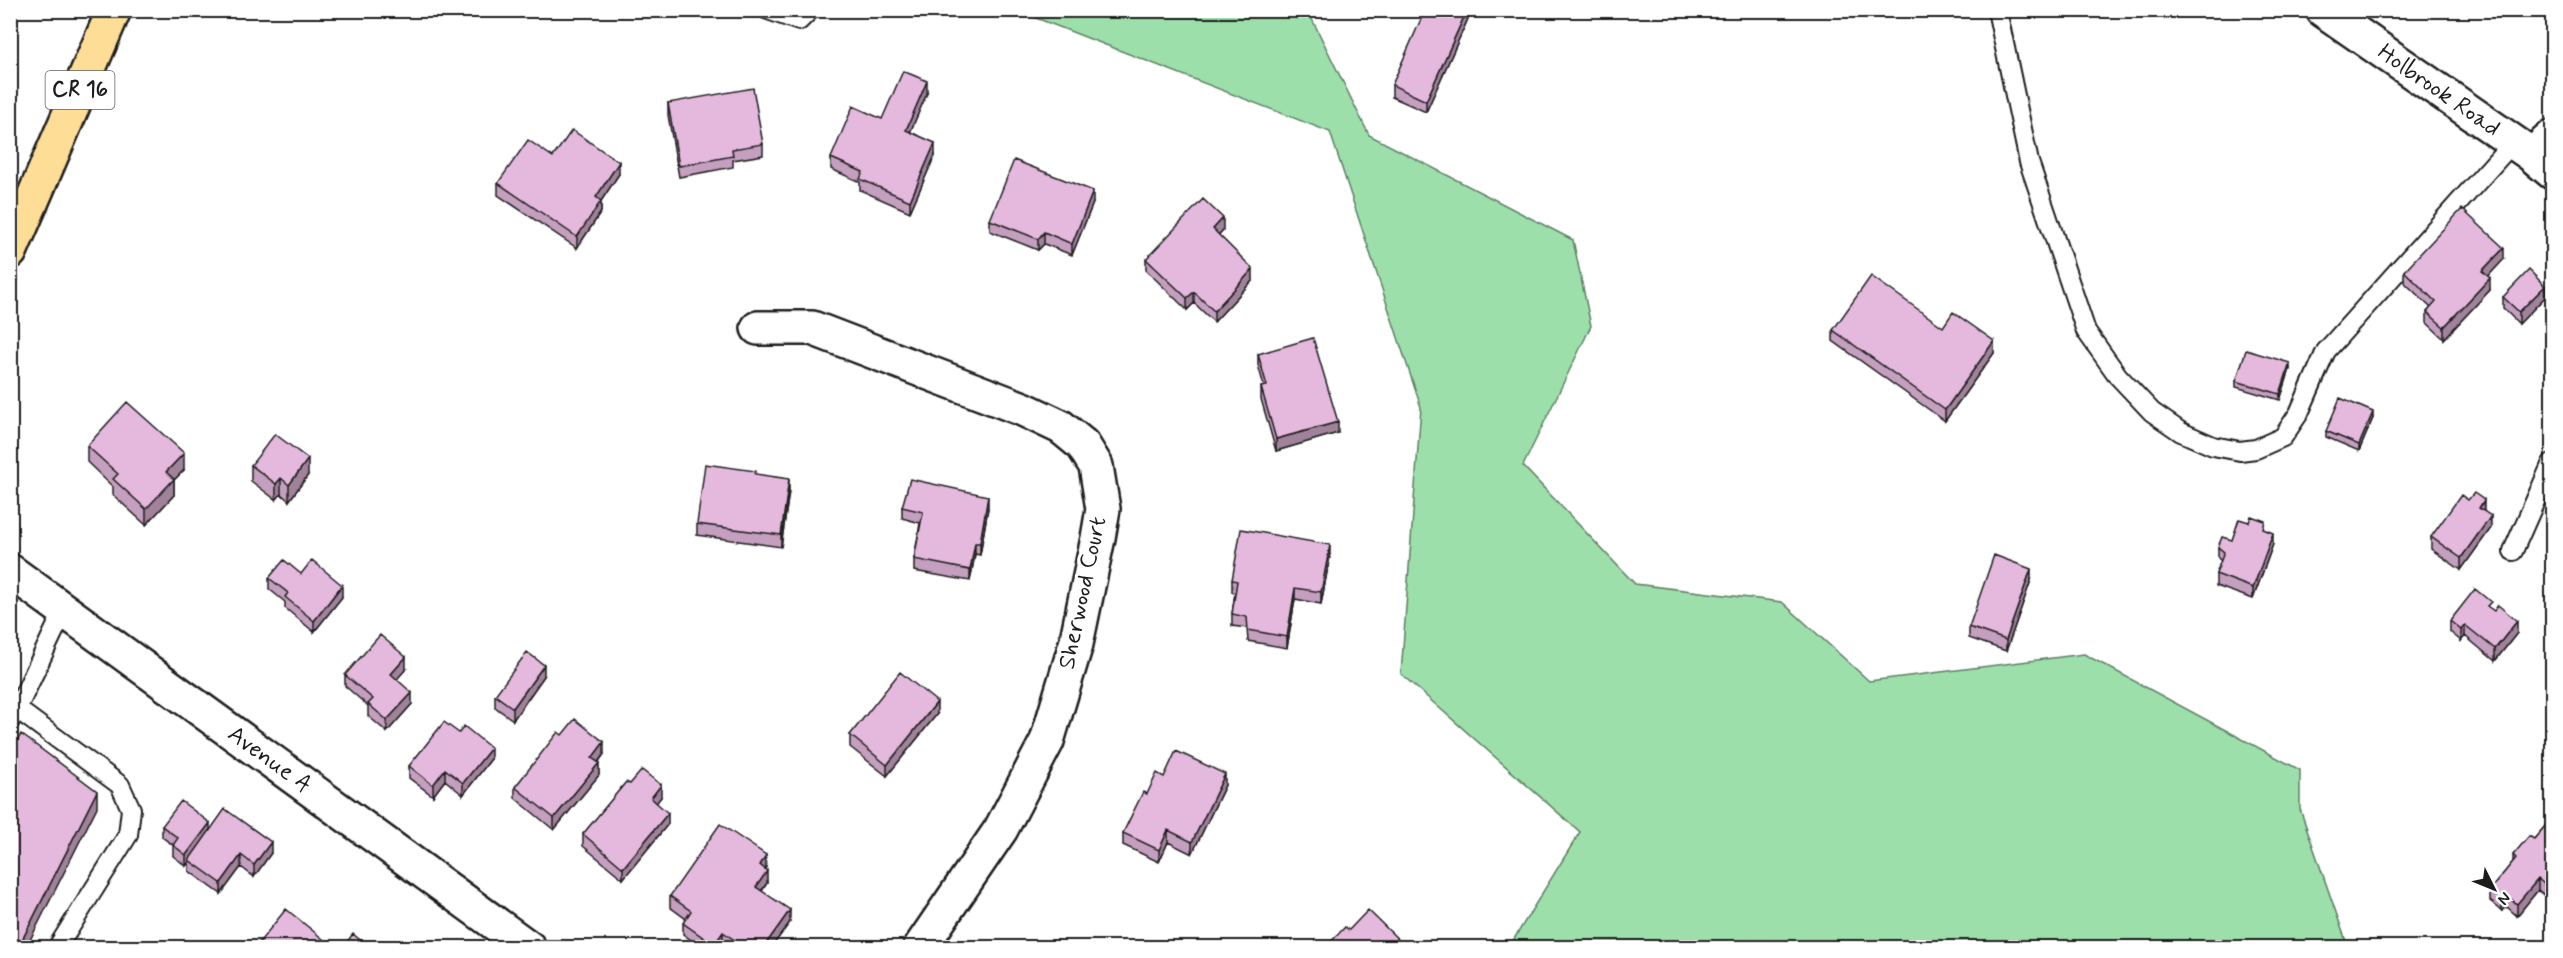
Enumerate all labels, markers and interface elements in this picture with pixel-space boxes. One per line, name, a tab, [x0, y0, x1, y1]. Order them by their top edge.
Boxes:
street label: Holbrook Road	[2371, 37, 2506, 144]
road number: CR 16	[46, 71, 115, 109]
street label: Sherwood Court	[1052, 514, 1114, 672]
street label: Avenue A	[221, 719, 318, 801]
north arrow	[2464, 859, 2524, 919]
text: N	[2493, 887, 2515, 909]

